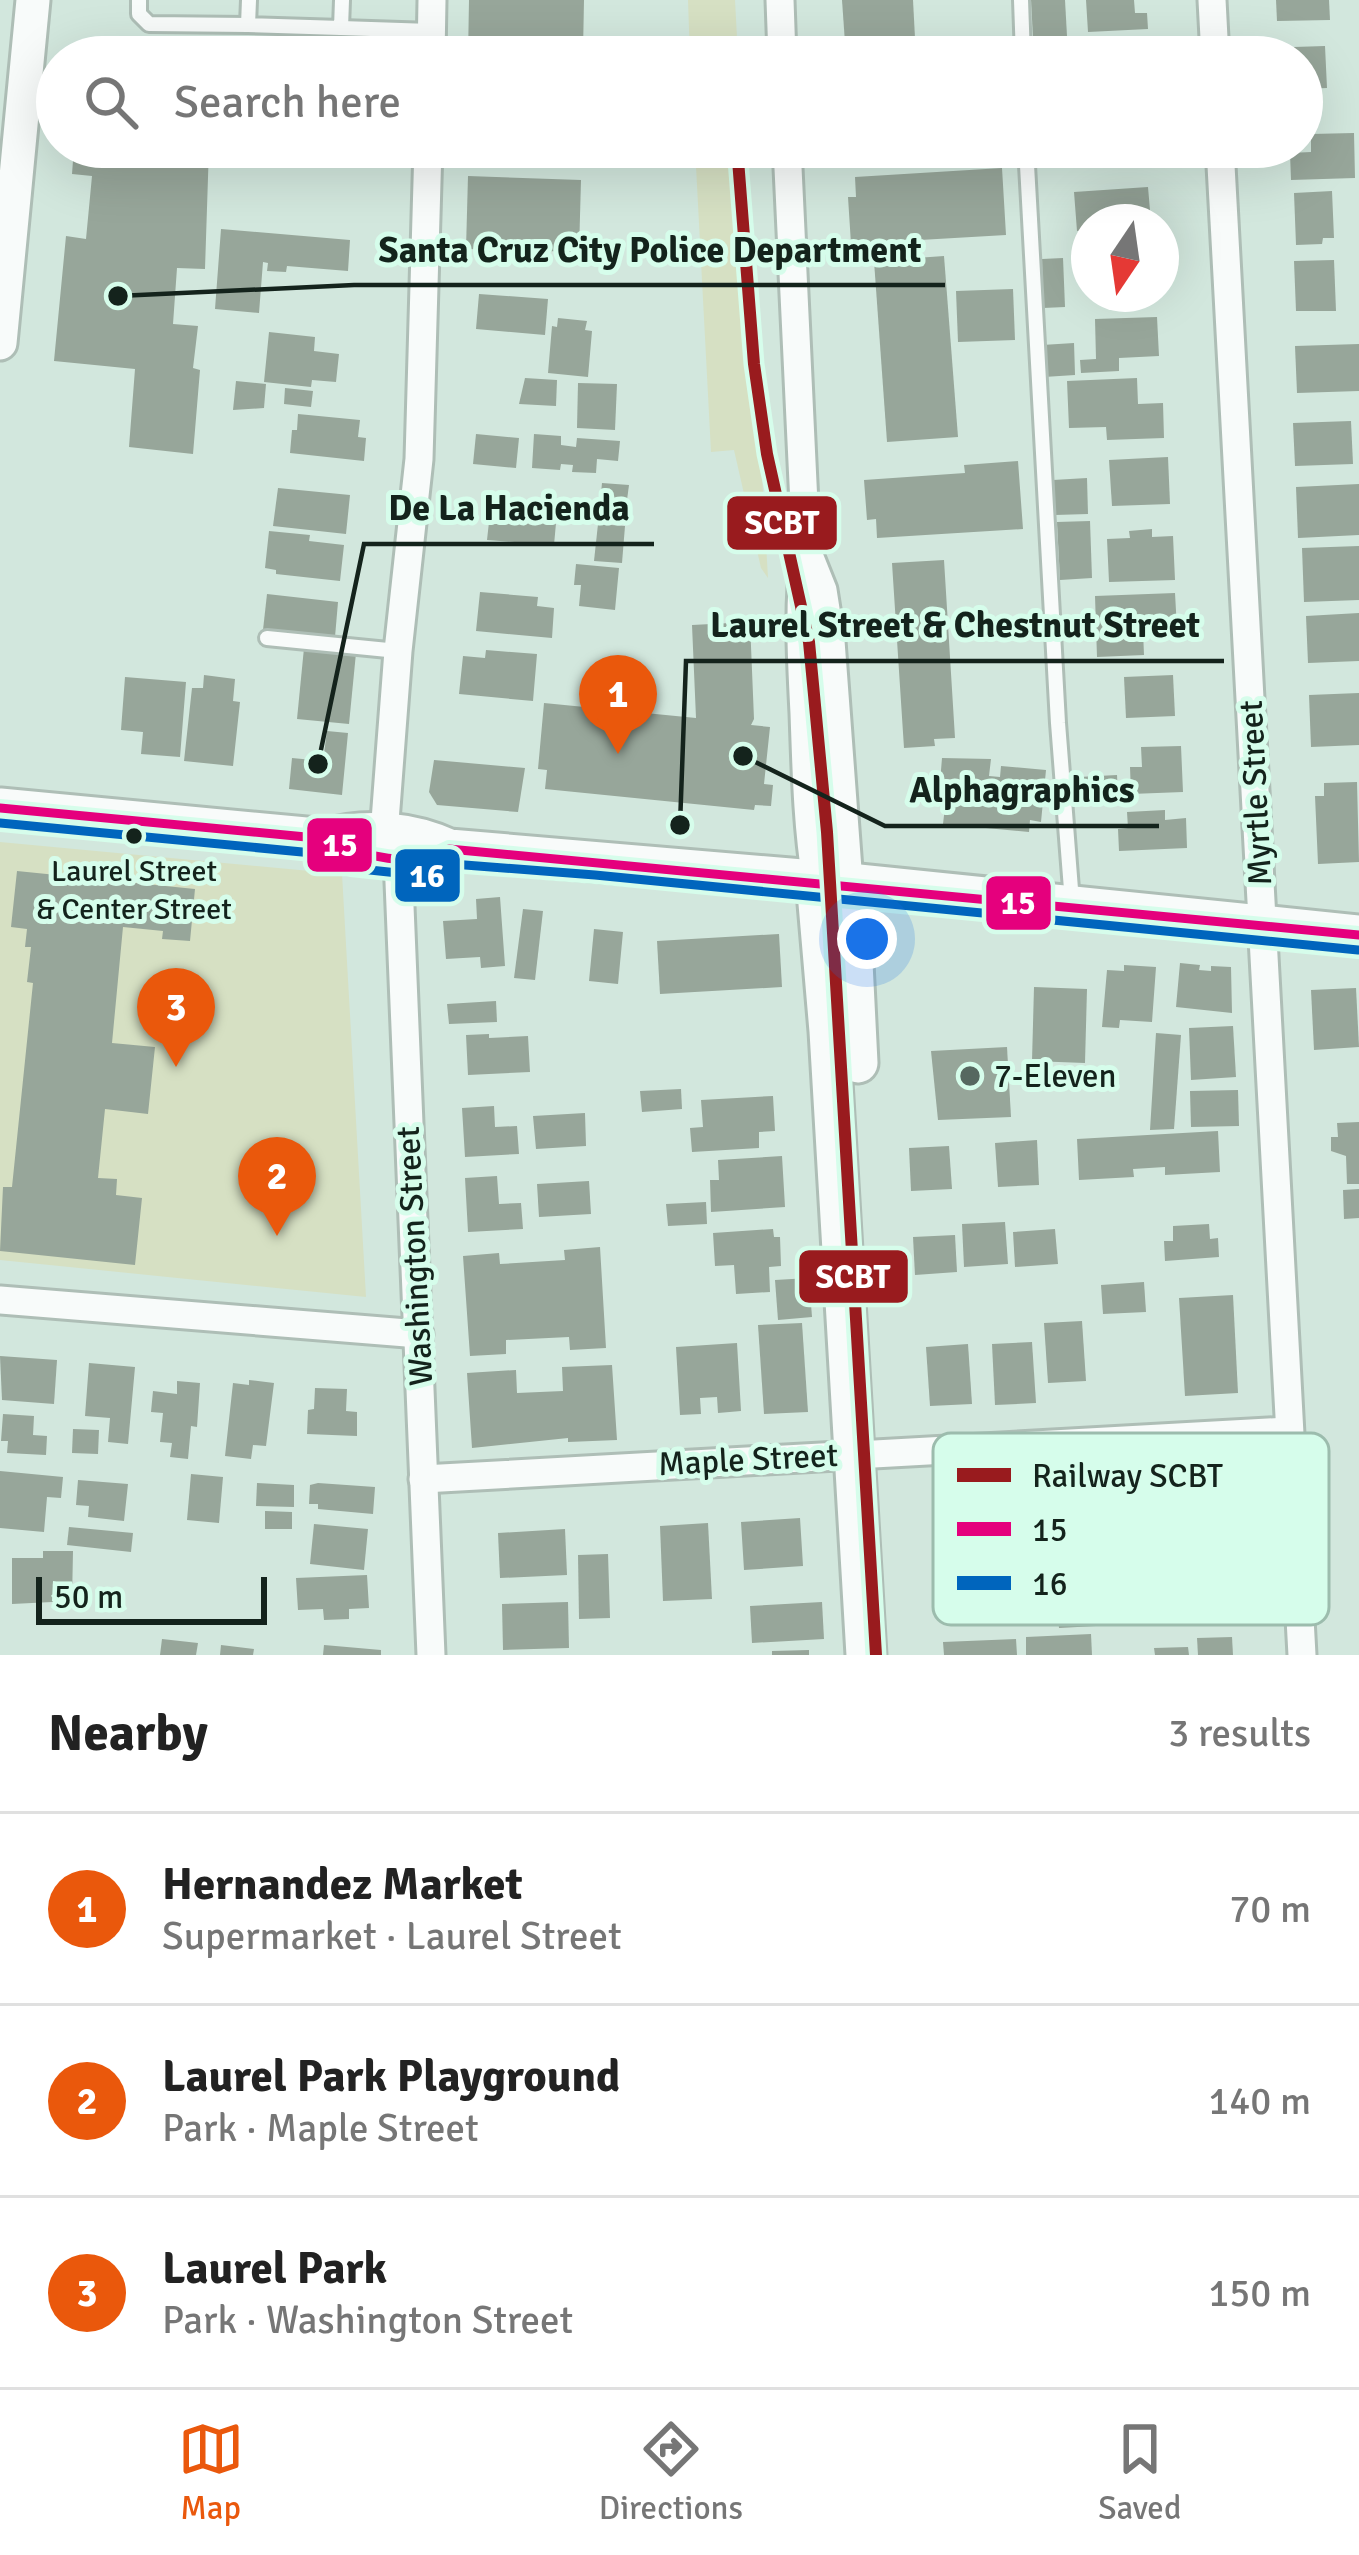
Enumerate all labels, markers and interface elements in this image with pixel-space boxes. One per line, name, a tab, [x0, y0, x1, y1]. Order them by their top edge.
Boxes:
search box	[36, 36, 1323, 168]
icon: search	[78, 69, 144, 135]
text: Search here	[174, 75, 401, 130]
north arrow	[1071, 204, 1179, 312]
callout: Santa Cruz City Police Department	[354, 213, 945, 285]
text: Santa Cruz City Police Department	[379, 228, 921, 273]
callout: De La Hacienda	[364, 472, 654, 544]
text: De La Hacienda	[388, 486, 630, 531]
line badge: SCBT	[725, 494, 839, 552]
text: SCBT	[745, 503, 820, 544]
callout: Laurel Street & Chestnut Street	[686, 589, 1224, 661]
text: Laurel Street & Chestnut Street	[710, 603, 1200, 648]
pin: 1	[579, 655, 657, 754]
street label: Myrtle Street	[1231, 699, 1281, 887]
callout: Alphagraphics	[885, 754, 1159, 826]
text: Alphagraphics	[909, 768, 1135, 813]
line badge: 15	[305, 816, 374, 874]
marker: Laurel Street & Center Street	[123, 825, 145, 847]
text: 15	[322, 825, 358, 866]
line badge: 16	[393, 847, 462, 904]
place label: Laurel Street & Center Street	[36, 853, 232, 928]
text: 16	[409, 856, 445, 897]
line badge: 15	[984, 874, 1053, 932]
text: 15	[1000, 883, 1036, 924]
your location	[837, 909, 897, 969]
pin: 3	[137, 968, 215, 1067]
place label: 7-Eleven	[994, 1056, 1117, 1097]
marker: 7-Eleven	[957, 1063, 983, 1089]
street label: Washington Street	[388, 1125, 442, 1387]
pin: 2	[238, 1137, 316, 1236]
line badge: SCBT	[797, 1248, 910, 1305]
text: SCBT	[816, 1257, 891, 1298]
legend	[933, 1433, 1329, 1625]
street label: Maple Street	[657, 1435, 839, 1485]
text: Railway SCBT	[1032, 1456, 1223, 1497]
text: 15	[1032, 1510, 1068, 1551]
text: 16	[1032, 1564, 1068, 1605]
scale bar	[36, 1571, 267, 1624]
text: 50 m	[54, 1577, 123, 1618]
text: Nearby	[48, 1702, 208, 1765]
text: 3 results	[1168, 1709, 1311, 1757]
text: Hernandez Market	[162, 1857, 523, 1912]
text: 1	[76, 1885, 98, 1933]
text: 70 m	[1229, 1885, 1311, 1933]
text: Supermarket · Laurel Street	[162, 1912, 622, 1960]
text: Laurel Park Playground	[162, 2049, 620, 2104]
text: 2	[76, 2077, 98, 2125]
text: 140 m	[1208, 2077, 1311, 2125]
text: Park · Maple Street	[162, 2104, 479, 2152]
text: Laurel Park	[162, 2241, 387, 2296]
text: 3	[76, 2269, 98, 2317]
text: 150 m	[1208, 2269, 1311, 2317]
text: Park · Washington Street	[162, 2296, 573, 2344]
tab: Map	[178, 2416, 244, 2529]
tab: Directions	[599, 2416, 743, 2529]
tab: Saved	[1098, 2416, 1181, 2529]

